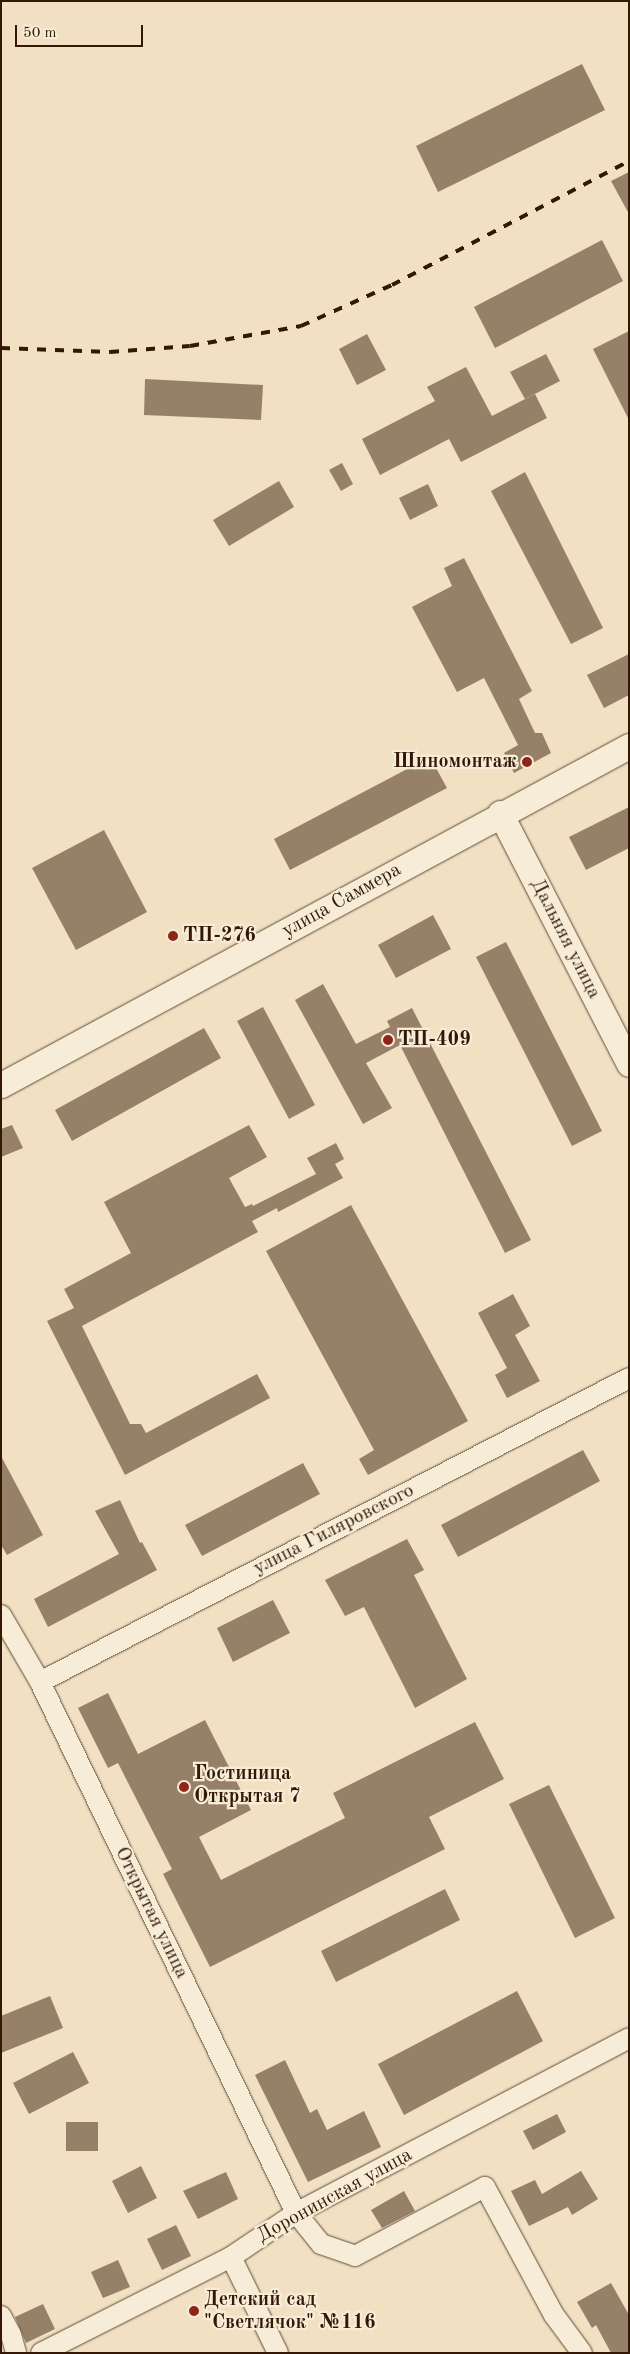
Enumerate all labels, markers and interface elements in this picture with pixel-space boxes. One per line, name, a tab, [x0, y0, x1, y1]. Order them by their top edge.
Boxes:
scale bar	[18, 15, 145, 47]
text: 50 m	[23, 26, 57, 41]
place label: Шиномонтаж	[393, 750, 517, 774]
marker: Шиномонтаж	[521, 756, 533, 768]
street label: улица Саммера	[278, 858, 406, 944]
street label: Дальняя улица	[524, 875, 606, 1003]
place label: ТП-276	[183, 924, 256, 948]
marker: ТП-276	[167, 930, 179, 942]
place label: ТП-409	[398, 1028, 471, 1052]
marker: ТП-409	[382, 1034, 394, 1046]
street label: улица Гиляровского	[250, 1479, 418, 1581]
place label: Гостиница Открытая 7	[194, 1763, 301, 1810]
marker: Гостиница Открытая 7	[178, 1781, 190, 1793]
street label: Открытая улица	[109, 1843, 193, 1983]
street label: Доронинская улица	[253, 2143, 417, 2249]
place label: Детский сад "Светлячок" №116	[204, 2288, 376, 2335]
marker: Детский сад "Светлячок" №116	[188, 2305, 200, 2317]

